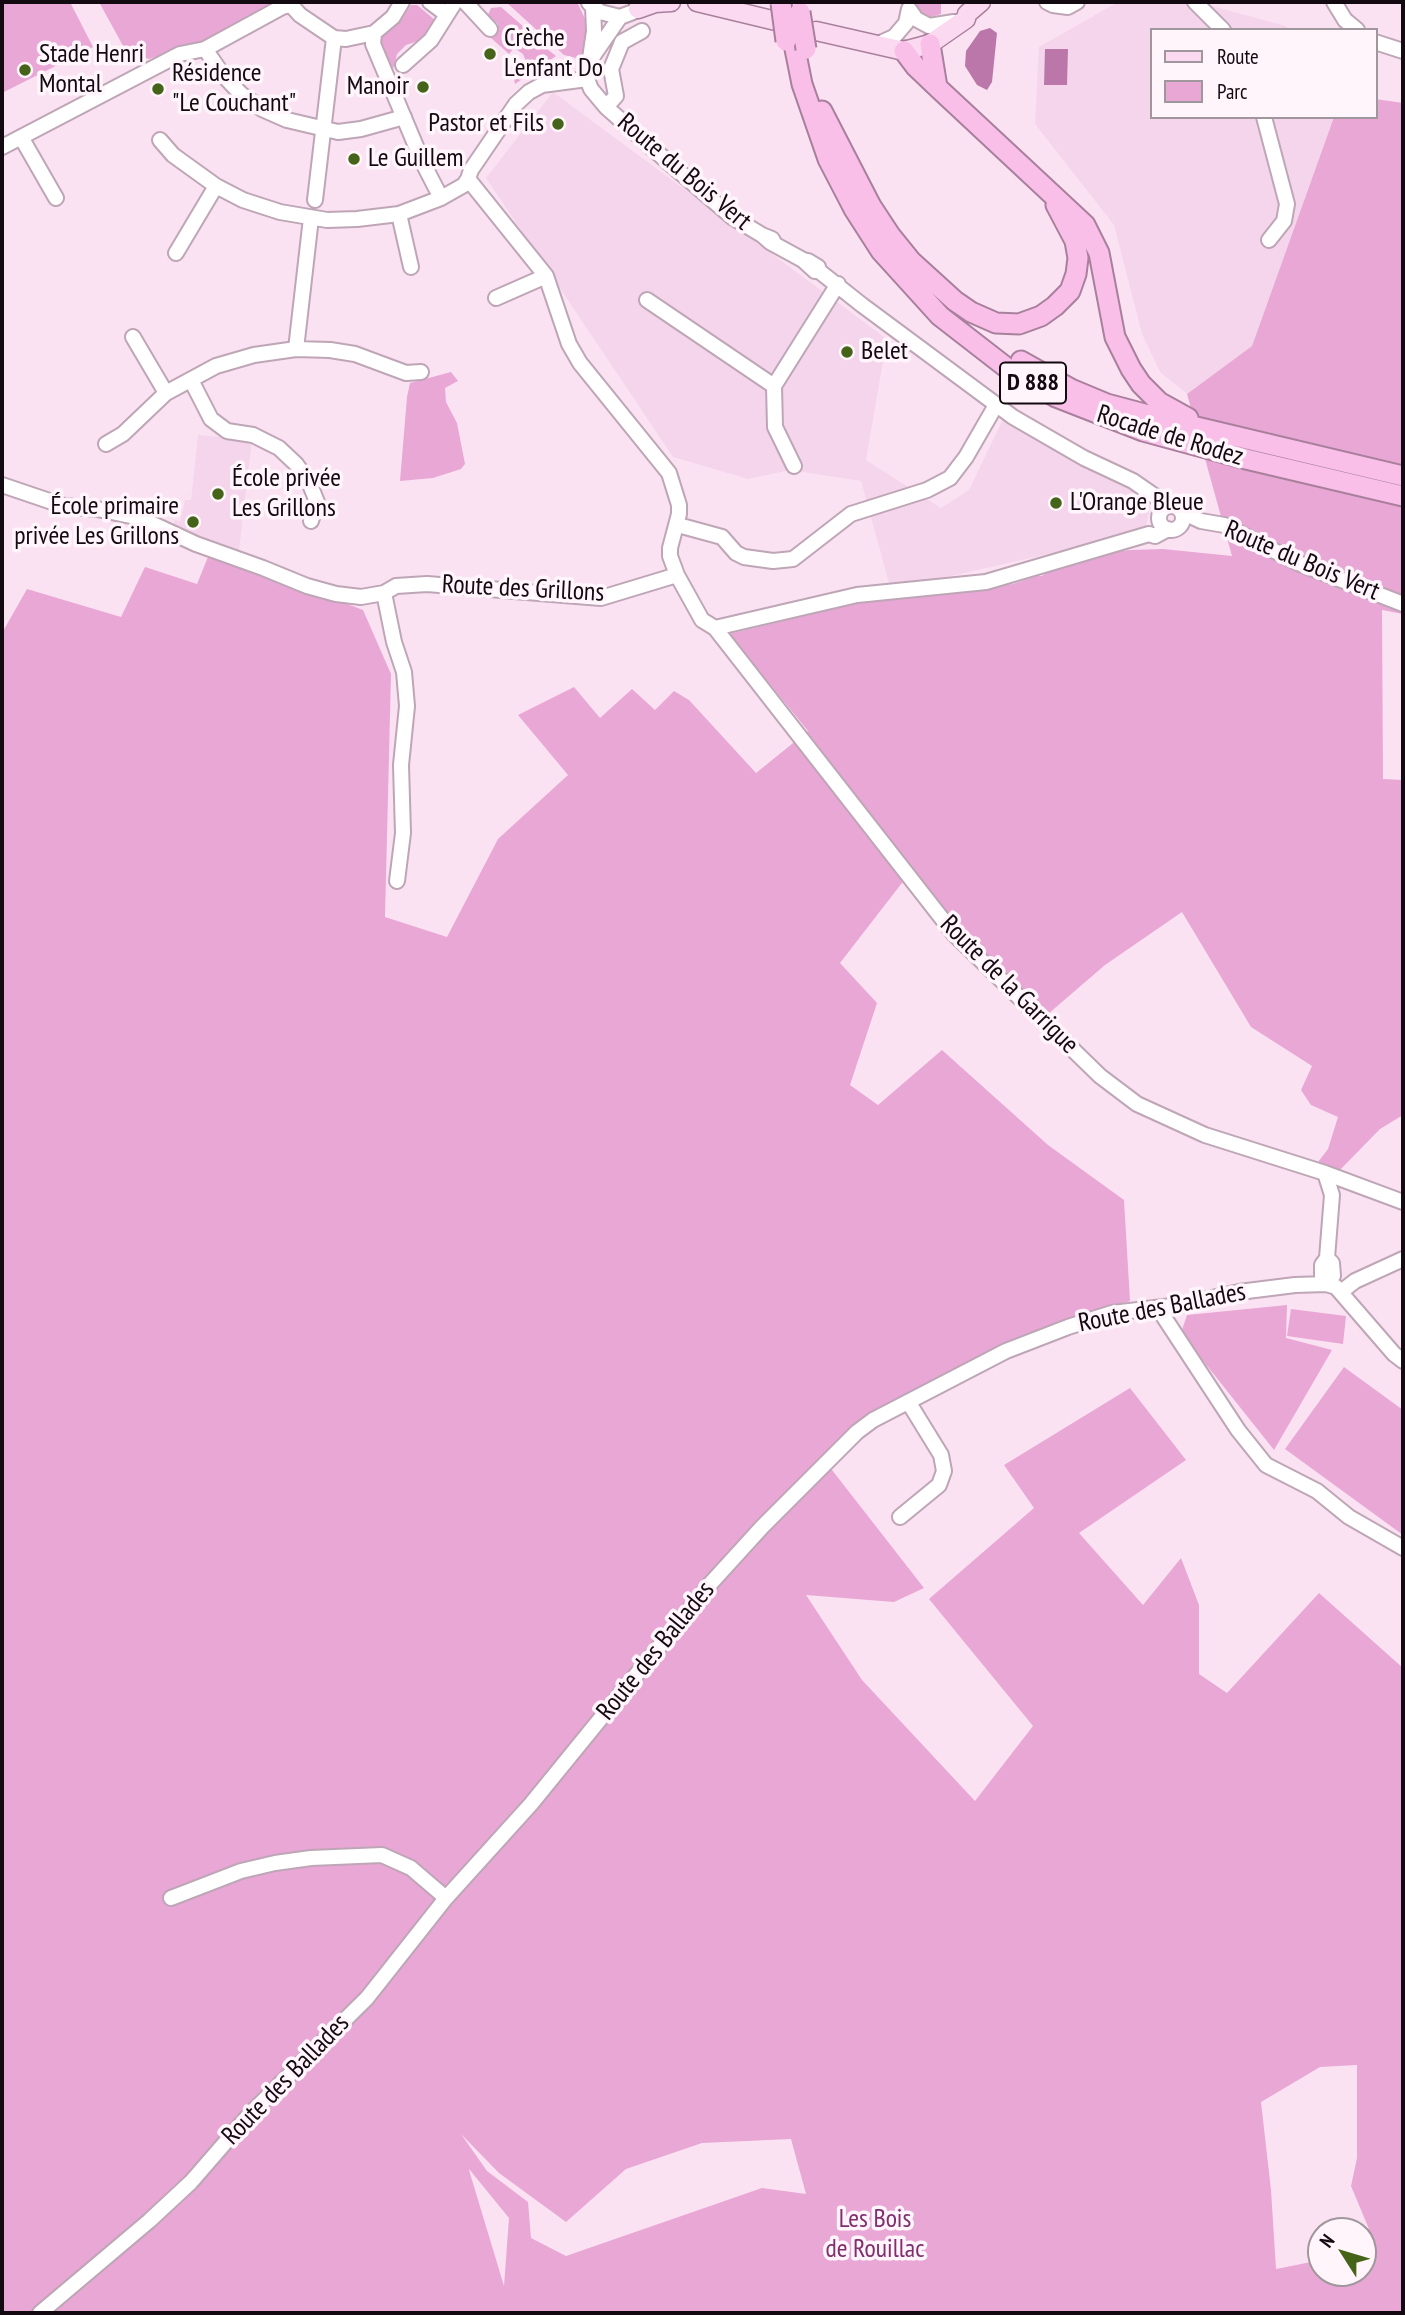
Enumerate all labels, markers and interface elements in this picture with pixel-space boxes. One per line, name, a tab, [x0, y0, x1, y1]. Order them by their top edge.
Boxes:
place label: Crèche L'enfant Do	[504, 23, 603, 84]
legend	[1150, 28, 1377, 119]
place label: Stade Henri Montal	[39, 39, 144, 100]
text: Route	[1217, 43, 1259, 70]
marker: Crèche L'enfant Do	[482, 46, 498, 62]
place label: Résidence "Le Couchant"	[172, 58, 296, 119]
marker: Stade Henri Montal	[17, 62, 33, 78]
place label: Manoir	[347, 71, 409, 103]
text: Parc	[1217, 78, 1248, 105]
marker: Manoir	[415, 79, 431, 95]
marker: Résidence "Le Couchant"	[150, 81, 166, 97]
street label: Route du Bois Vert	[611, 107, 757, 237]
place label: Pastor et Fils	[428, 108, 544, 140]
marker: Pastor et Fils	[550, 116, 566, 132]
place label: Le Guillem	[368, 143, 463, 175]
marker: Le Guillem	[346, 151, 362, 167]
place label: Belet	[861, 336, 908, 368]
marker: Belet	[839, 344, 855, 360]
road number: D 888	[1000, 362, 1066, 404]
street label: Rocade de Rodez	[1093, 399, 1247, 473]
place label: École privée Les Grillons	[232, 463, 341, 524]
marker: École privée Les Grillons	[210, 486, 226, 502]
place label: L'Orange Bleue	[1070, 487, 1204, 519]
place label: École primaire privée Les Grillons	[14, 491, 179, 552]
marker: L'Orange Bleue	[1048, 495, 1064, 511]
marker: École primaire privée Les Grillons	[185, 514, 201, 530]
street label: Route du Bois Vert	[1220, 514, 1384, 608]
street label: Route des Grillons	[441, 569, 605, 609]
street label: Route de la Garrigue	[933, 909, 1085, 1061]
street label: Route des Ballades	[1076, 1277, 1248, 1339]
street label: Route des Ballades	[591, 1575, 721, 1727]
street label: Route des Ballades	[216, 2008, 356, 2152]
park label: Les Bois de Rouillac	[826, 2204, 924, 2266]
north arrow	[1307, 2217, 1377, 2287]
text: N	[1314, 2229, 1339, 2252]

